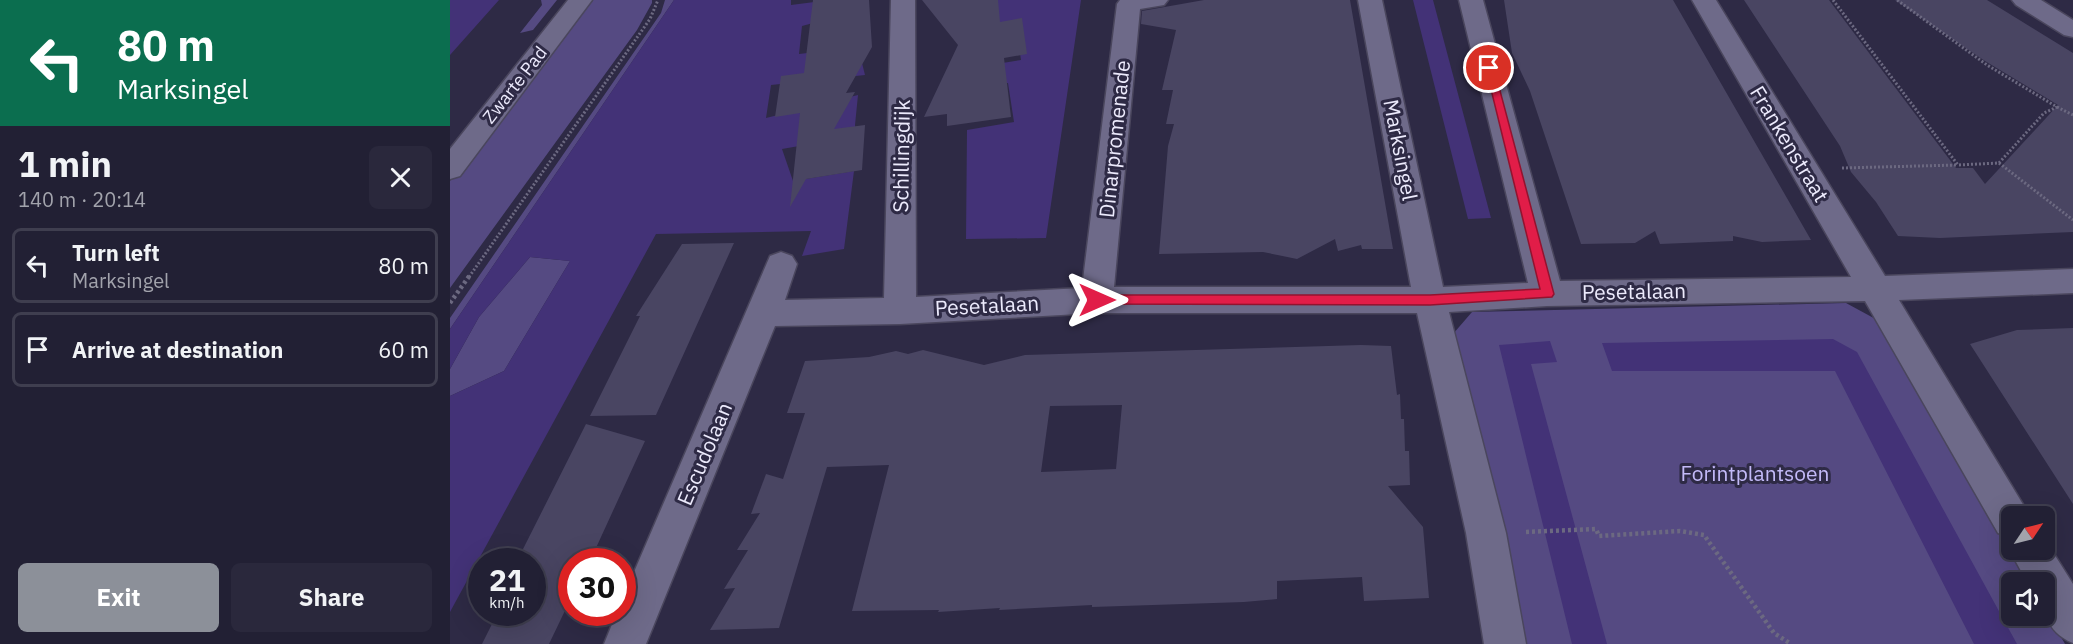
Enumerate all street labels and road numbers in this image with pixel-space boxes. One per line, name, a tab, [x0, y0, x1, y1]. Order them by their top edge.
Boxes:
street label: Zwarte Pad	[477, 42, 552, 128]
street label: Dinarpromenade	[1092, 59, 1136, 219]
street label: Frankenstraat	[1744, 80, 1836, 207]
street label: Marksingel	[1377, 97, 1425, 203]
street label: Schillingdijk	[886, 99, 916, 213]
street label: Pesetalaan	[1582, 276, 1686, 306]
street label: Pesetalaan	[934, 288, 1040, 322]
street label: Escudolaan	[670, 398, 738, 509]

